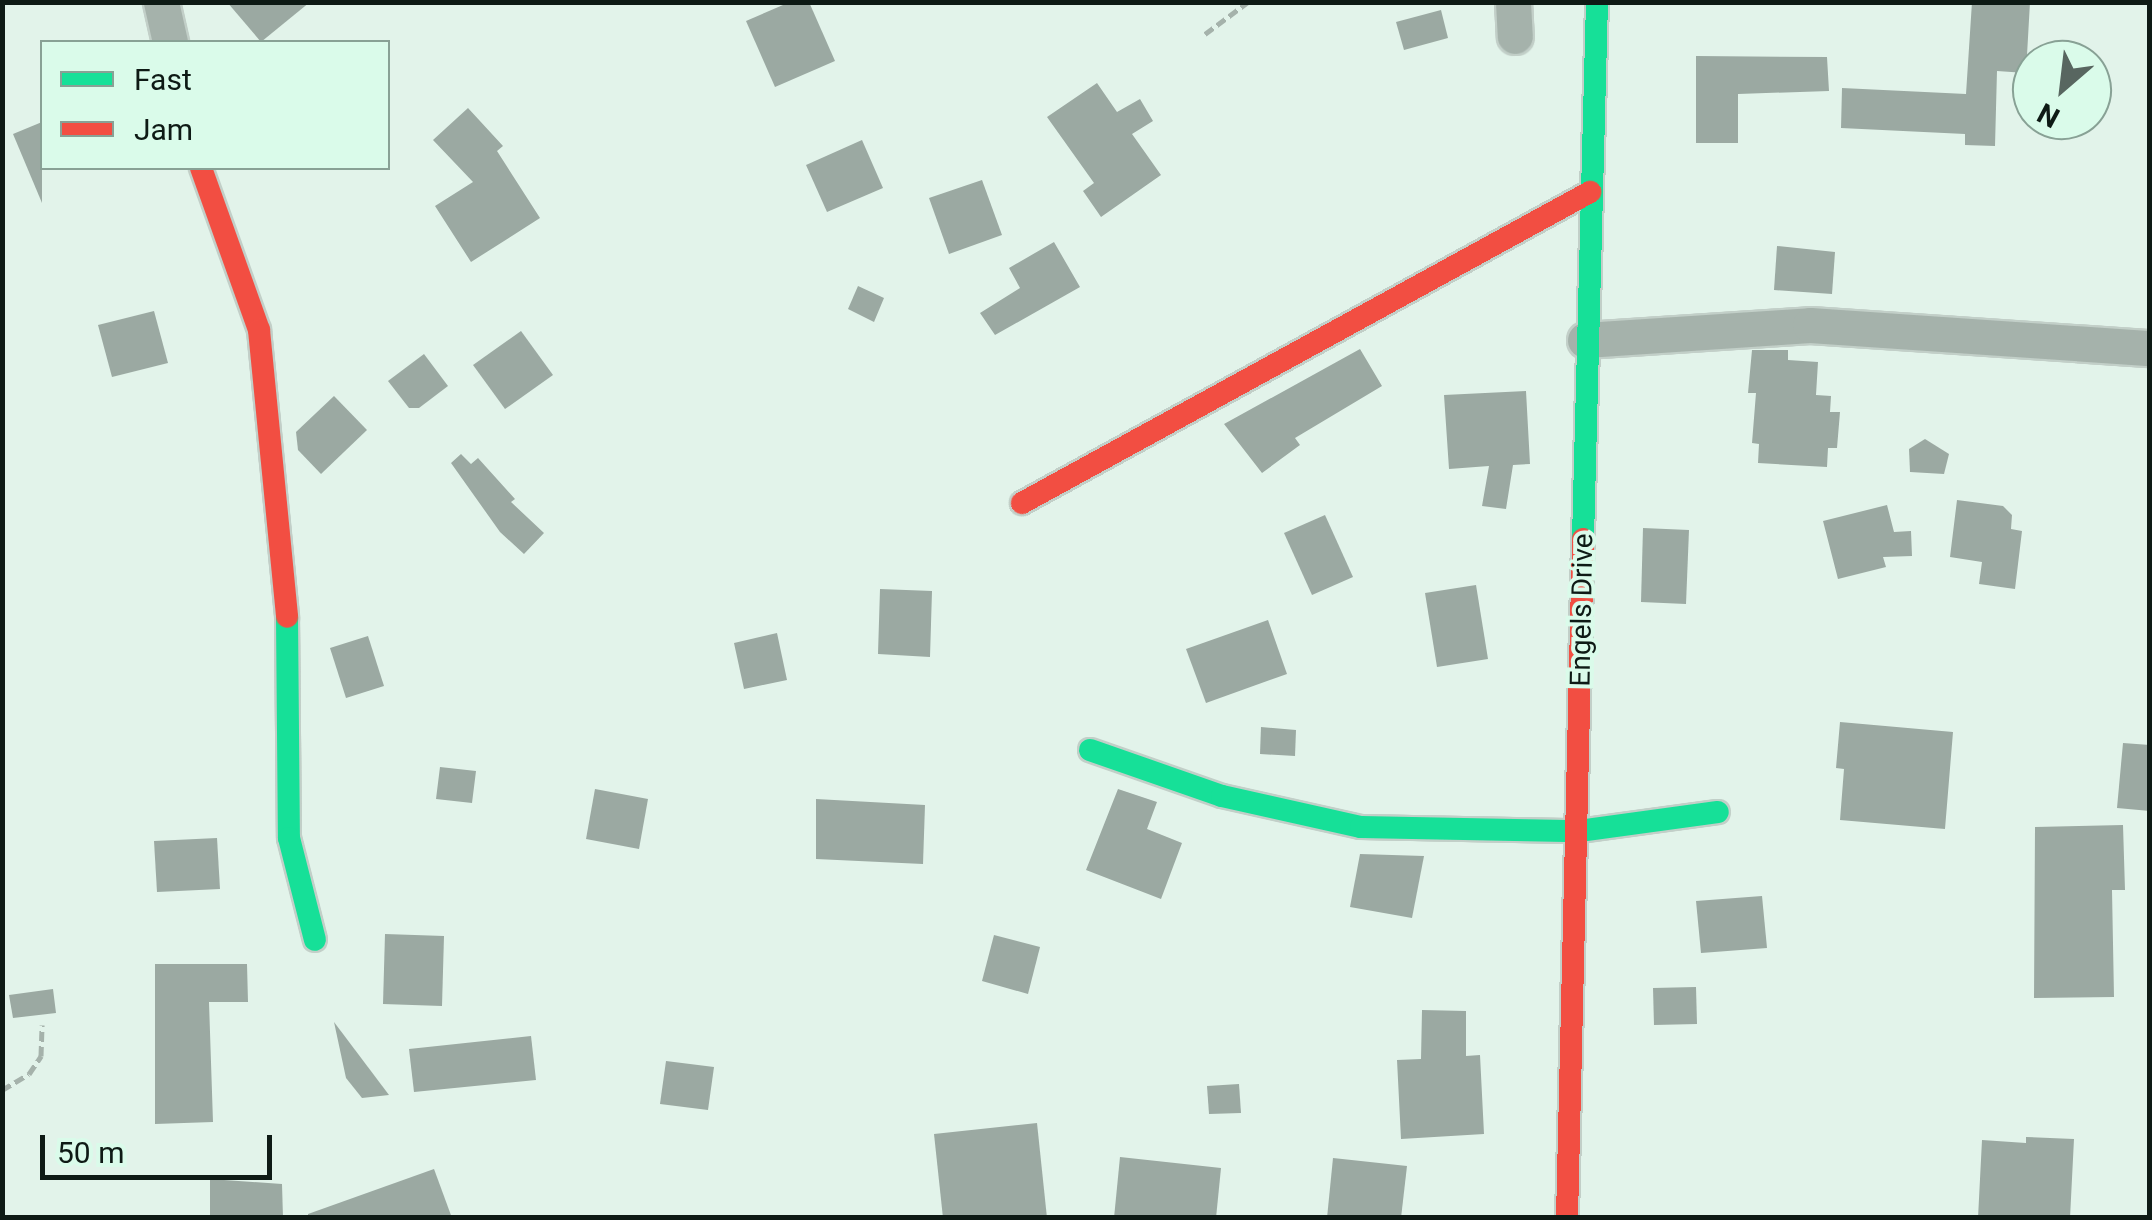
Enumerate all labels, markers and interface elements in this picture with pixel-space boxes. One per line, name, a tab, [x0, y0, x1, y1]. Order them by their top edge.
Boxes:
legend	[40, 40, 390, 170]
north arrow	[2012, 40, 2112, 140]
text: Fast	[134, 62, 192, 97]
text: N	[2032, 96, 2065, 134]
text: Jam	[134, 112, 193, 147]
street label: Engels Drive	[1564, 533, 1600, 687]
scale bar	[45, 1115, 278, 1177]
text: 50 m	[57, 1135, 124, 1170]

